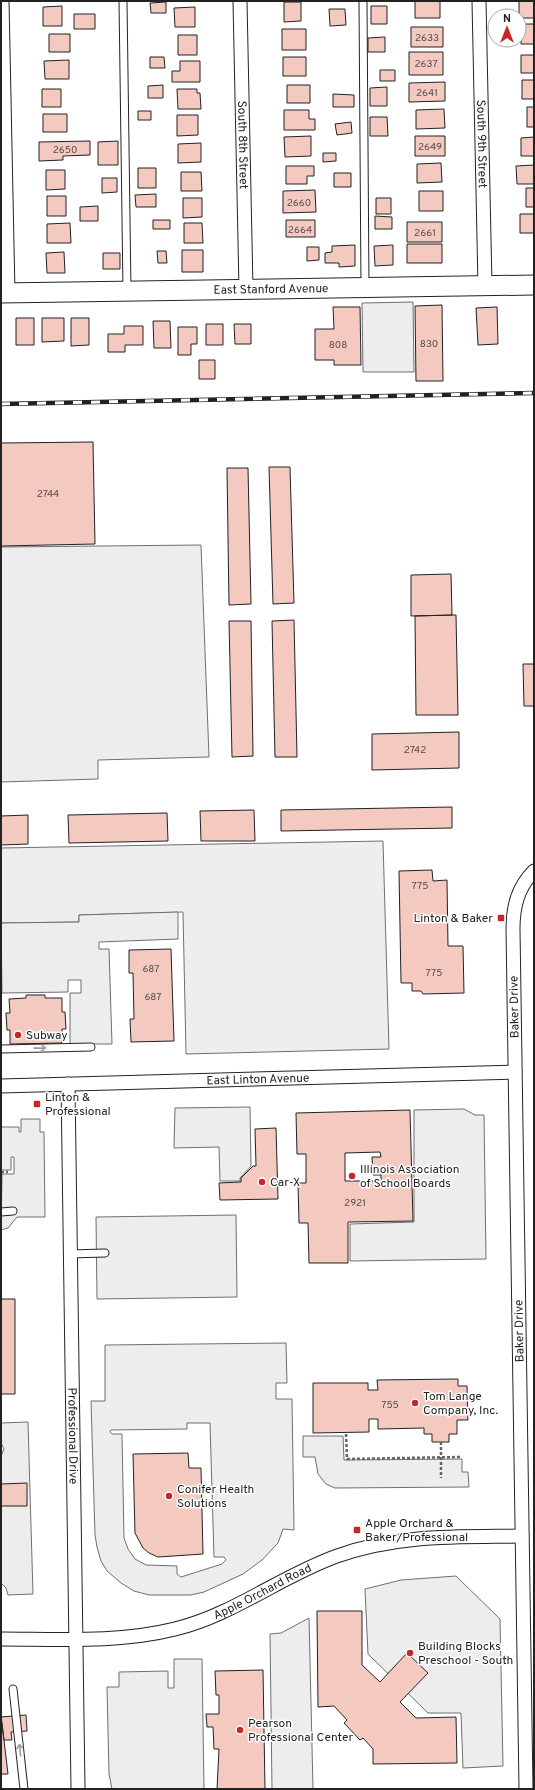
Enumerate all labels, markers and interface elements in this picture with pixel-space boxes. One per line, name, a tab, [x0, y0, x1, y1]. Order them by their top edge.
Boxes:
north arrow	[487, 8, 527, 48]
text: N	[503, 12, 511, 26]
house number: 2633	[415, 32, 439, 45]
house number: 2637	[414, 58, 438, 71]
house number: 2641	[416, 87, 438, 100]
street label: South 9th Street	[472, 100, 490, 188]
street label: South 8th Street	[233, 101, 251, 189]
house number: 2649	[418, 141, 442, 154]
house number: 2650	[53, 144, 77, 157]
house number: 2660	[287, 197, 311, 210]
house number: 2664	[288, 224, 312, 237]
house number: 2661	[414, 227, 436, 240]
street label: East Stanford Avenue	[213, 281, 329, 299]
house number: 830	[420, 338, 438, 351]
house number: 808	[329, 339, 347, 352]
house number: 2744	[37, 488, 59, 501]
house number: 2742	[404, 744, 426, 757]
house number: 775	[411, 880, 429, 893]
place label: Linton & Baker	[414, 911, 493, 927]
marker: Linton & Baker	[496, 913, 506, 923]
house number: 687	[142, 963, 160, 976]
house number: 775	[425, 967, 443, 980]
street label: Baker Drive	[506, 975, 524, 1039]
house number: 687	[144, 991, 162, 1004]
place label: Subway	[26, 1028, 68, 1044]
marker: Subway	[13, 1030, 23, 1040]
one-way arrow	[33, 1044, 46, 1052]
street label: East Linton Avenue	[206, 1071, 310, 1089]
place label: Linton & Professional	[45, 1090, 111, 1120]
marker: Linton & Professional	[32, 1099, 42, 1109]
place label: Illinois Association of School Boards	[360, 1162, 459, 1192]
marker: Illinois Association of School Boards	[347, 1171, 357, 1181]
place label: Car-X	[270, 1175, 300, 1191]
marker: Car-X	[257, 1177, 267, 1187]
house number: 2921	[344, 1197, 366, 1210]
street label: Baker Drive	[511, 1299, 529, 1363]
street label: Professional Drive	[63, 1387, 81, 1485]
place label: Tom Lange Company, Inc.	[423, 1389, 499, 1419]
marker: Tom Lange Company, Inc.	[410, 1398, 420, 1408]
house number: 755	[381, 1399, 399, 1412]
place label: Conifer Health Solutions	[177, 1482, 254, 1512]
marker: Conifer Health Solutions	[164, 1491, 174, 1501]
place label: Apple Orchard & Baker/Professional	[365, 1516, 468, 1546]
marker: Apple Orchard & Baker/Professional	[352, 1525, 362, 1535]
street label: Apple Orchard Road	[211, 1561, 314, 1624]
place label: Building Blocks Preschool - South	[418, 1639, 513, 1669]
marker: Building Blocks Preschool - South	[405, 1648, 415, 1658]
place label: Pearson Professional Center	[248, 1716, 354, 1746]
marker: Pearson Professional Center	[235, 1725, 245, 1735]
one-way arrow	[16, 1744, 23, 1757]

